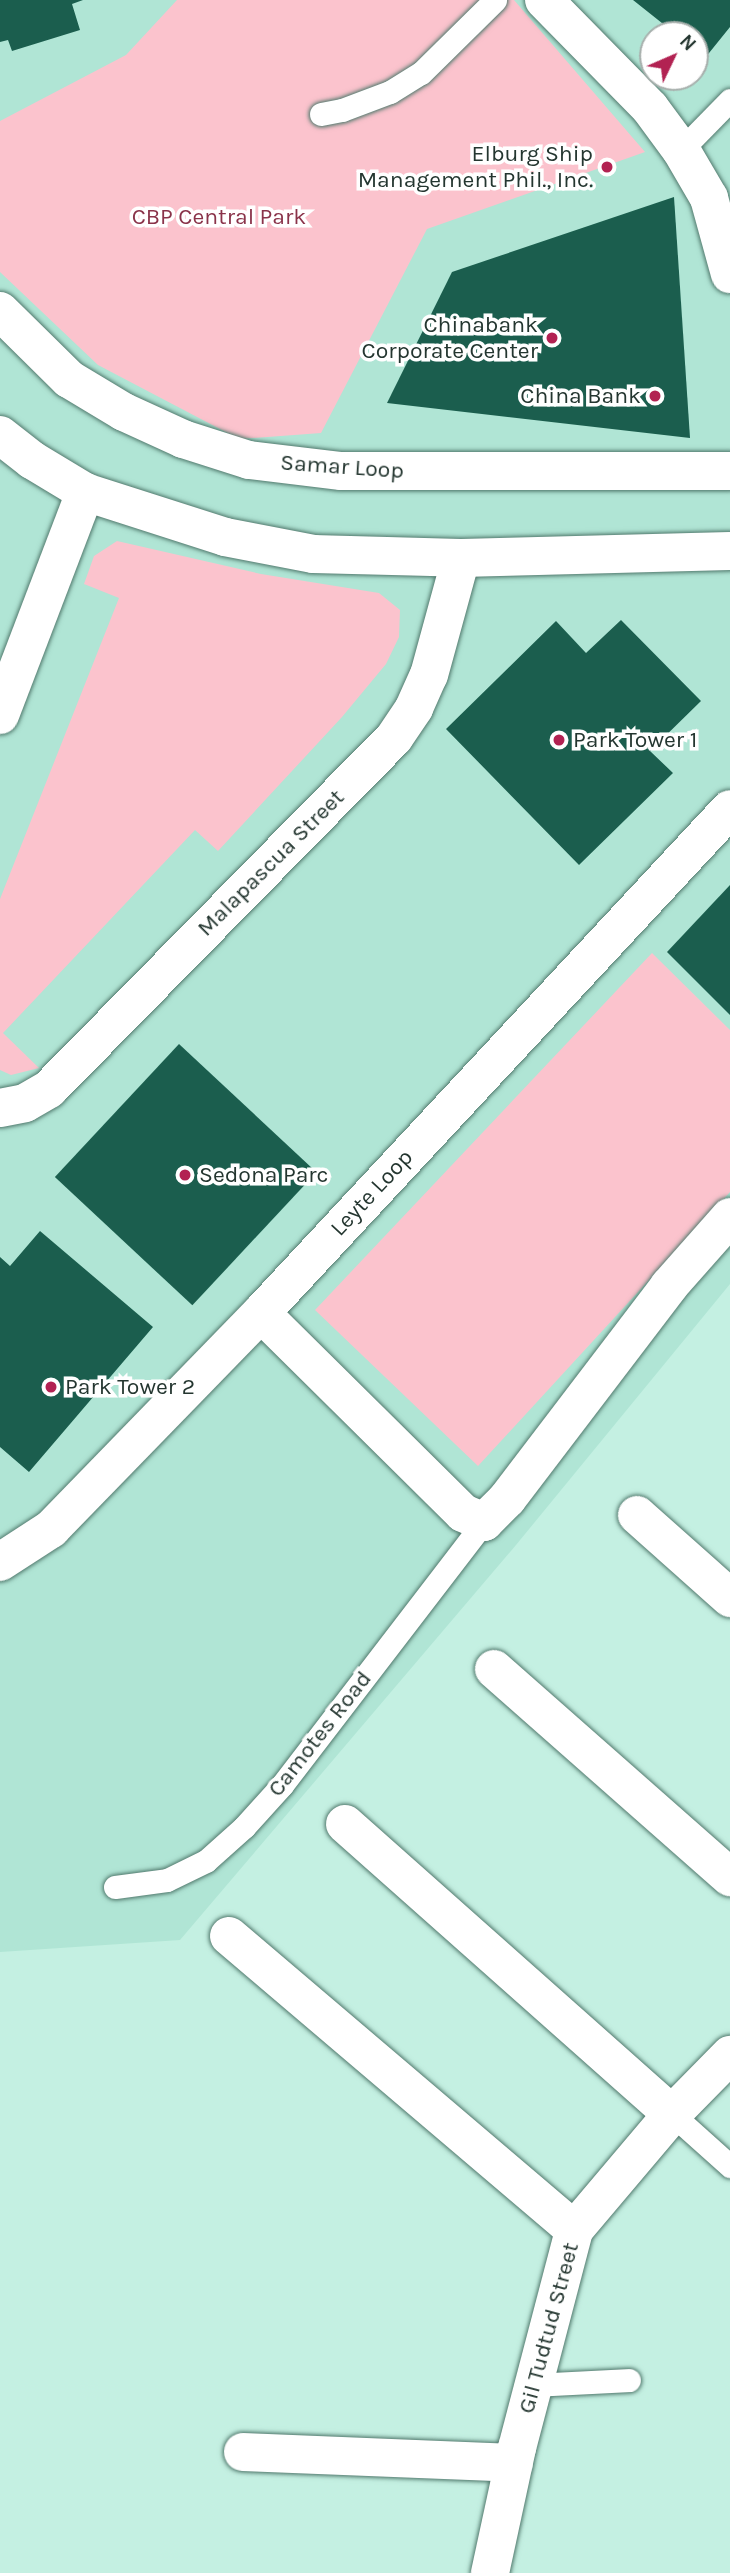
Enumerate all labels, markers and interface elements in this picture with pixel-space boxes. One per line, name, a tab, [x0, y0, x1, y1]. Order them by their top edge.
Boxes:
north arrow	[639, 21, 709, 91]
text: N	[675, 30, 700, 55]
place label: Elburg Ship Management Phil., Inc.	[358, 140, 593, 194]
marker: Elburg Ship Management Phil., Inc.	[599, 159, 615, 175]
park label: CBP Central Park	[132, 203, 306, 231]
place label: Chinabank Corporate Center	[362, 311, 538, 365]
marker: Chinabank Corporate Center	[544, 330, 560, 346]
place label: China Bank	[520, 382, 641, 410]
marker: China Bank	[647, 388, 663, 404]
street label: Samar Loop	[279, 449, 405, 485]
place label: Park Tower 1	[573, 726, 697, 754]
marker: Park Tower 1	[551, 732, 567, 748]
street label: Malapascua Street	[192, 784, 350, 942]
street label: Leyte Loop	[325, 1144, 419, 1242]
place label: Sedona Parc	[199, 1161, 328, 1189]
marker: Sedona Parc	[177, 1167, 193, 1183]
place label: Park Tower 2	[65, 1373, 195, 1401]
marker: Park Tower 2	[43, 1379, 59, 1395]
street label: Camotes Road	[262, 1666, 378, 1802]
street label: Gil Tudtud Street	[513, 2240, 585, 2416]

